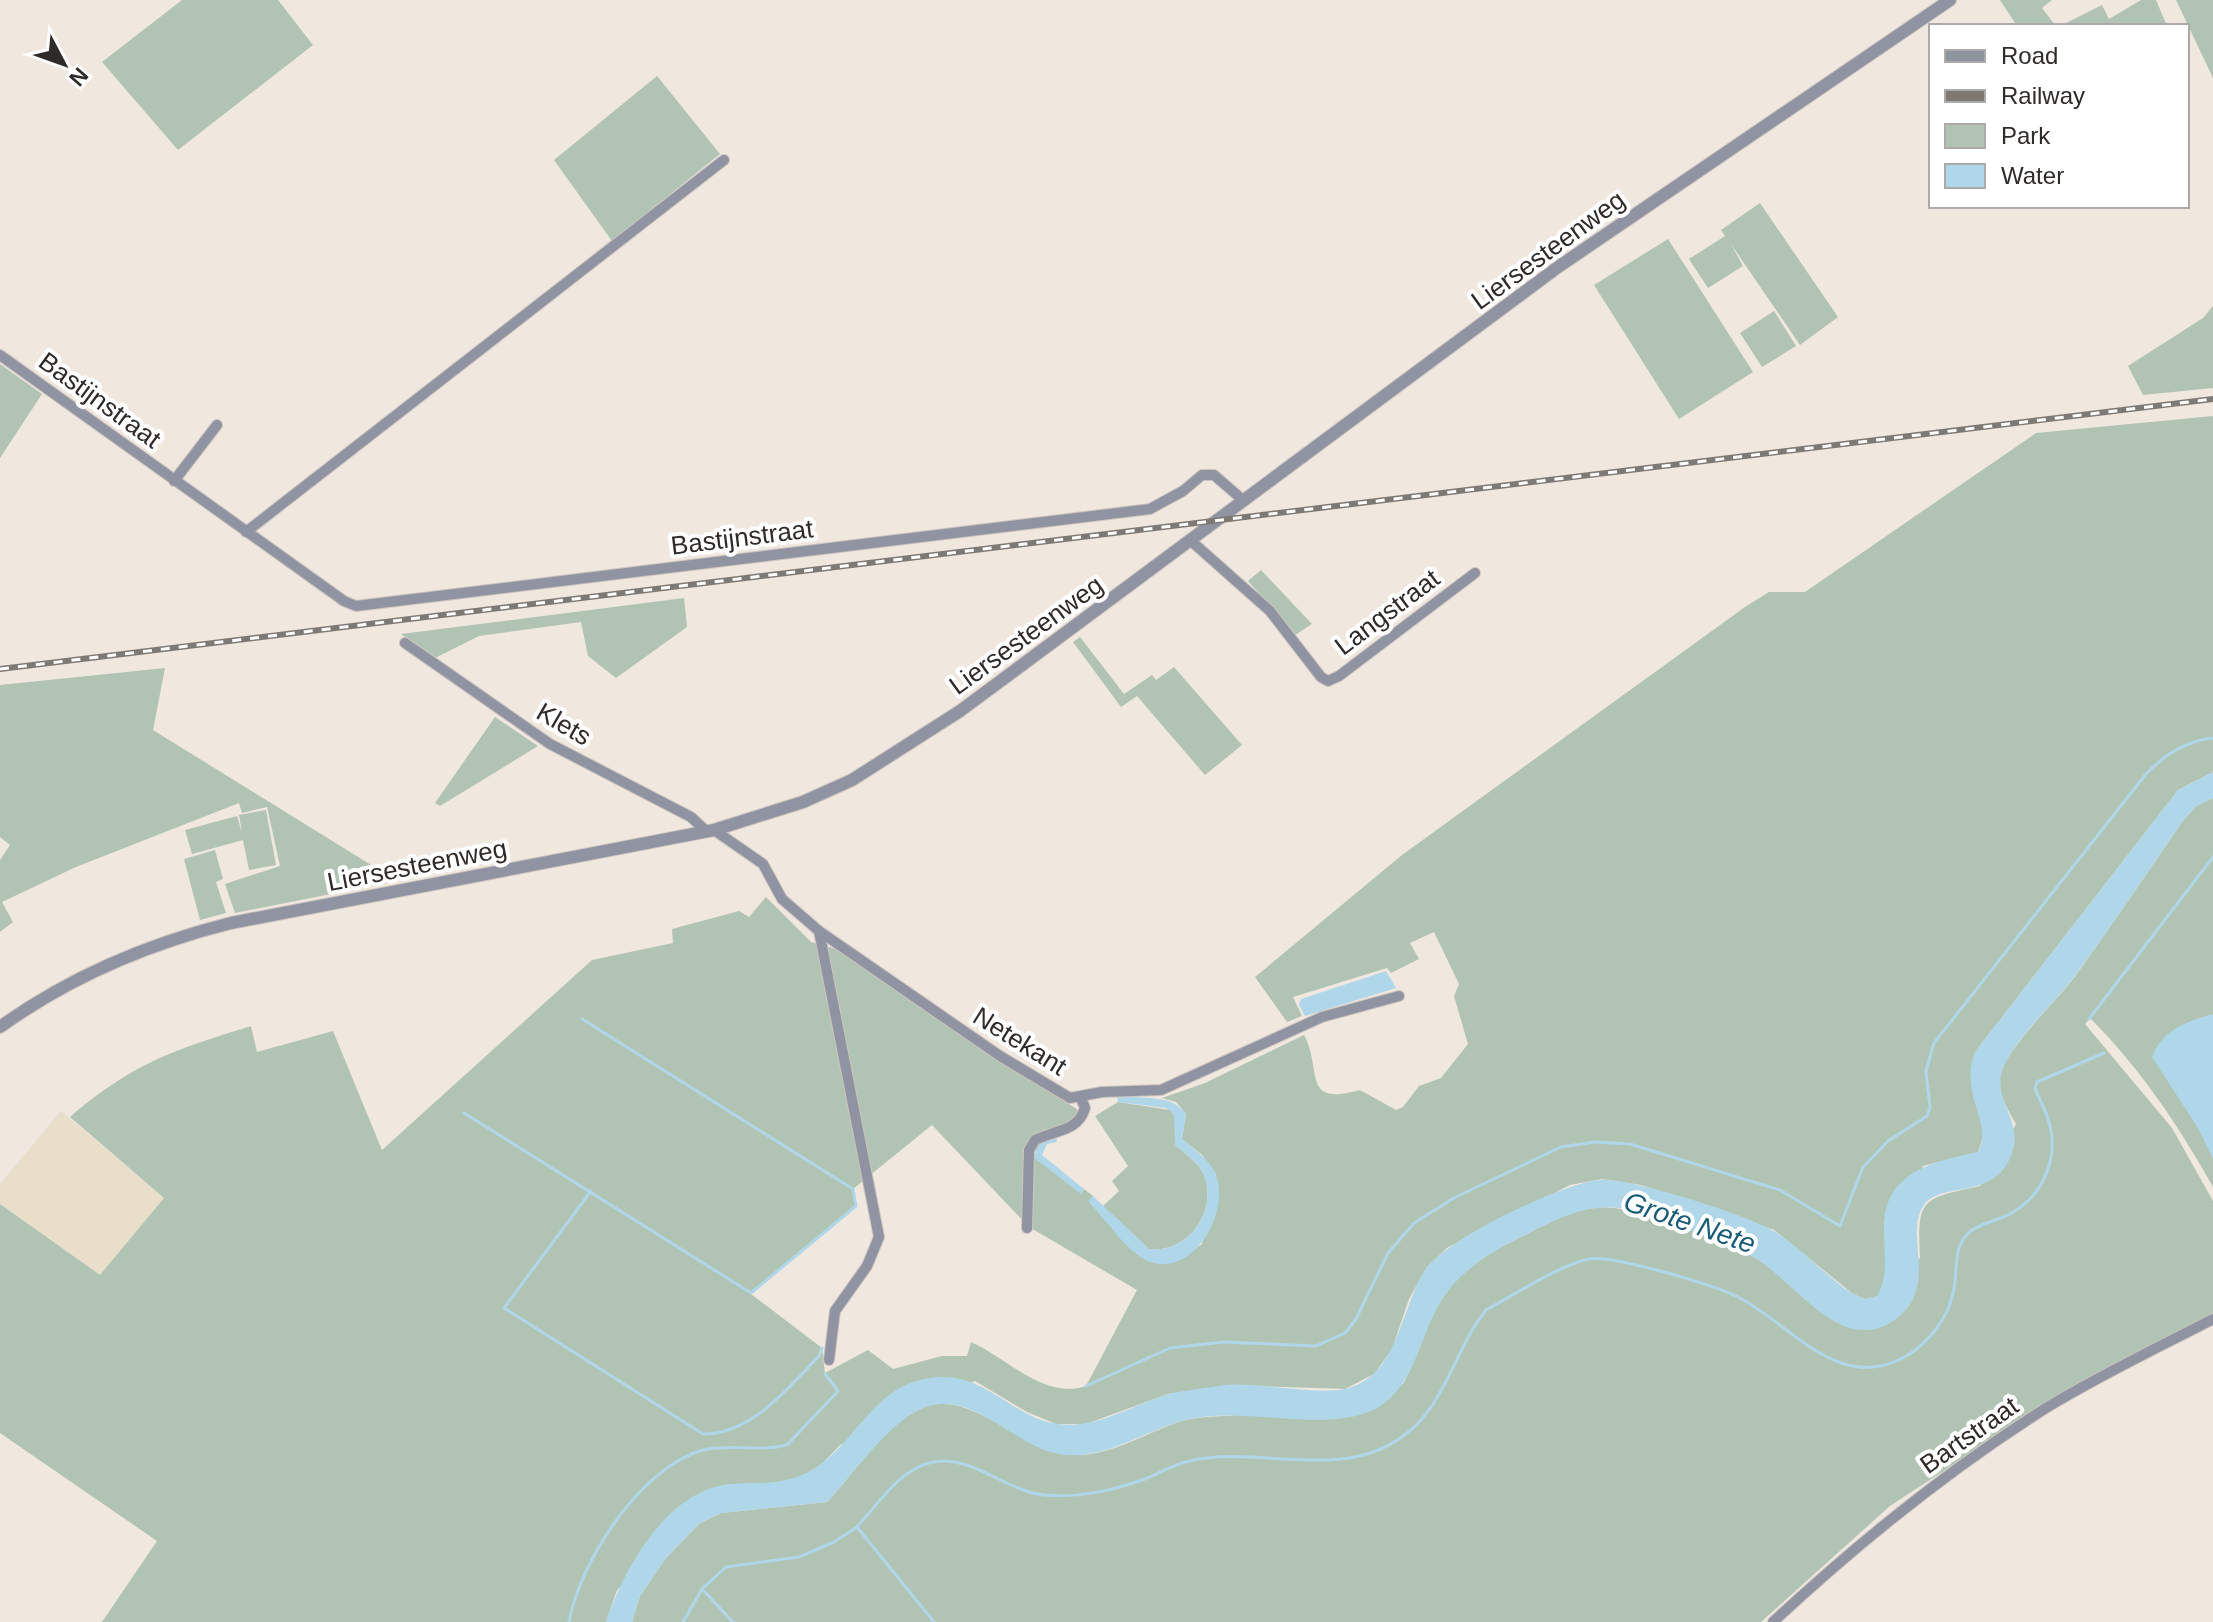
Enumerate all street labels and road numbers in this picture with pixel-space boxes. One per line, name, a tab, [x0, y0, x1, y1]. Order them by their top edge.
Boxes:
street label: Liersesteenweg	[1466, 184, 1630, 316]
street label: Bastijnstraat	[33, 346, 167, 455]
street label: Bastijnstraat	[669, 513, 816, 561]
street label: Langstraat	[1329, 563, 1446, 661]
street label: Liersesteenweg	[944, 569, 1108, 701]
street label: Klets	[531, 697, 597, 751]
street label: Liersesteenweg	[325, 833, 509, 897]
street label: Netekant	[968, 1001, 1073, 1082]
street label: Bartstraat	[1914, 1390, 2024, 1480]

